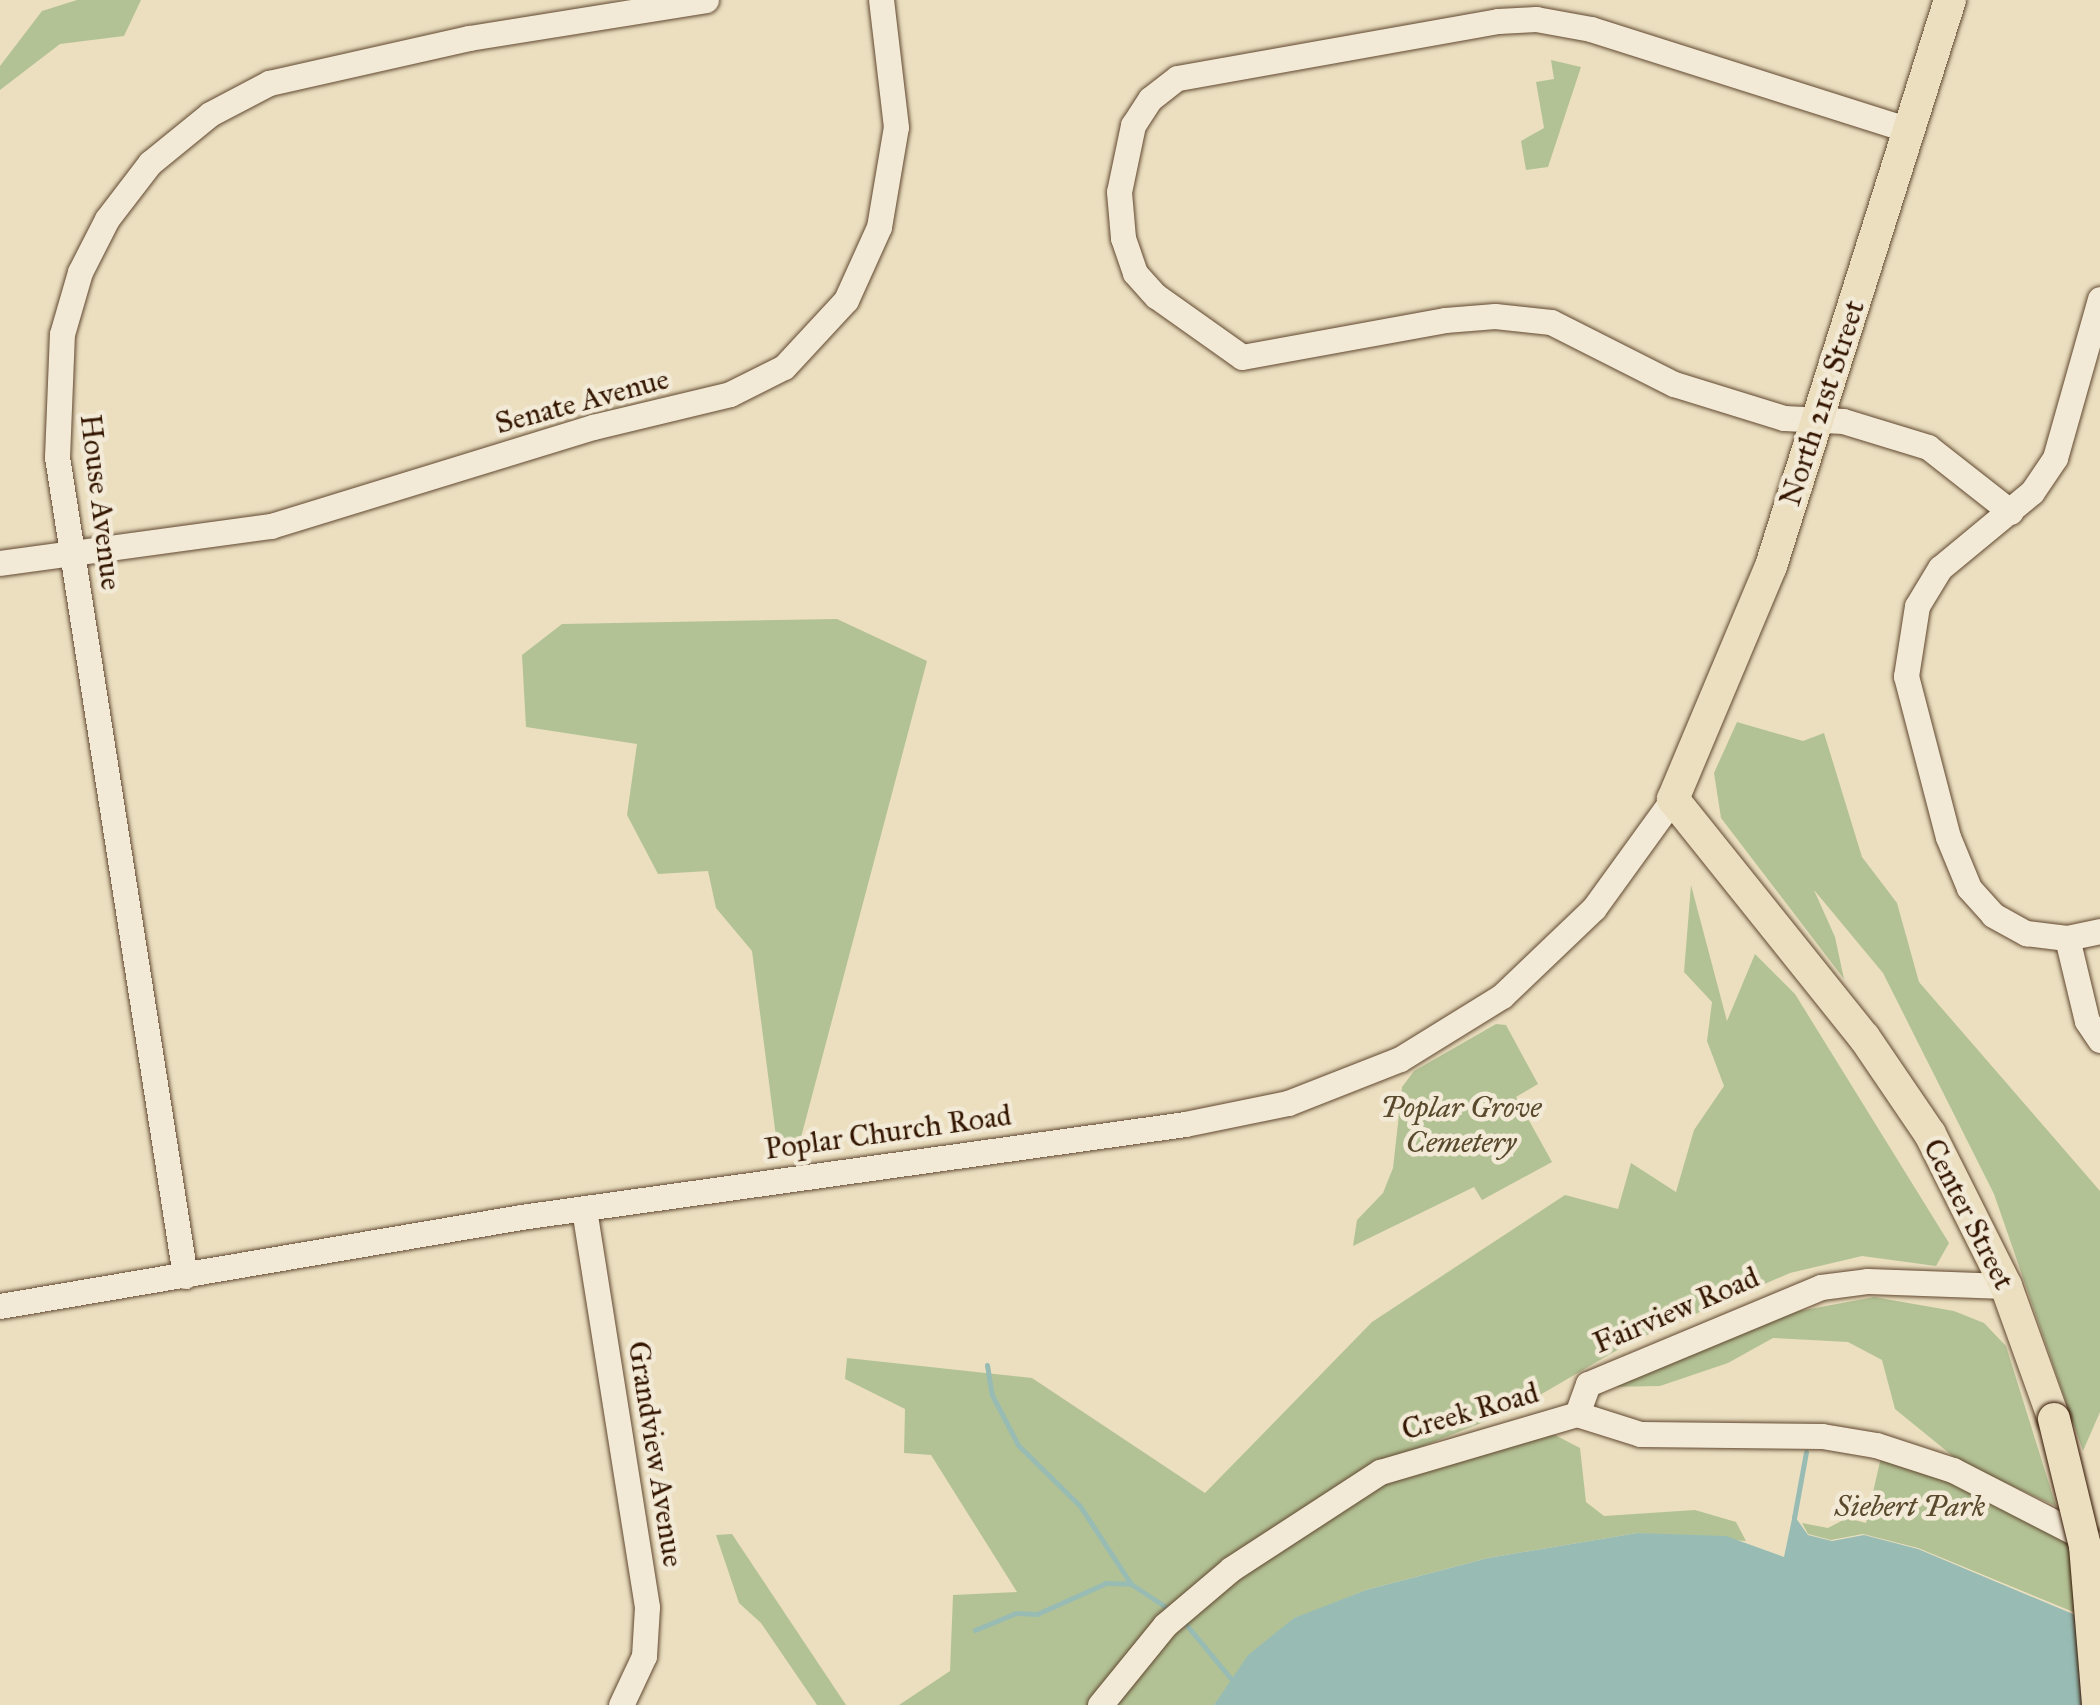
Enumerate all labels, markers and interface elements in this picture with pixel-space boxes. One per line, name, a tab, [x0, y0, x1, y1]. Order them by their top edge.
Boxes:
street label: North 21st Street	[1772, 296, 1872, 510]
street label: Senate Avenue	[491, 361, 673, 441]
street label: House Avenue	[72, 412, 130, 592]
park label: Poplar Grove Cemetery	[1381, 1089, 1541, 1160]
street label: Poplar Church Road	[762, 1097, 1014, 1167]
street label: Center Street	[1916, 1133, 2022, 1295]
street label: Fairview Road	[1588, 1259, 1764, 1361]
street label: Grandview Avenue	[620, 1338, 692, 1570]
street label: Creek Road	[1397, 1374, 1543, 1448]
park label: Siebert Park	[1835, 1488, 1985, 1524]

